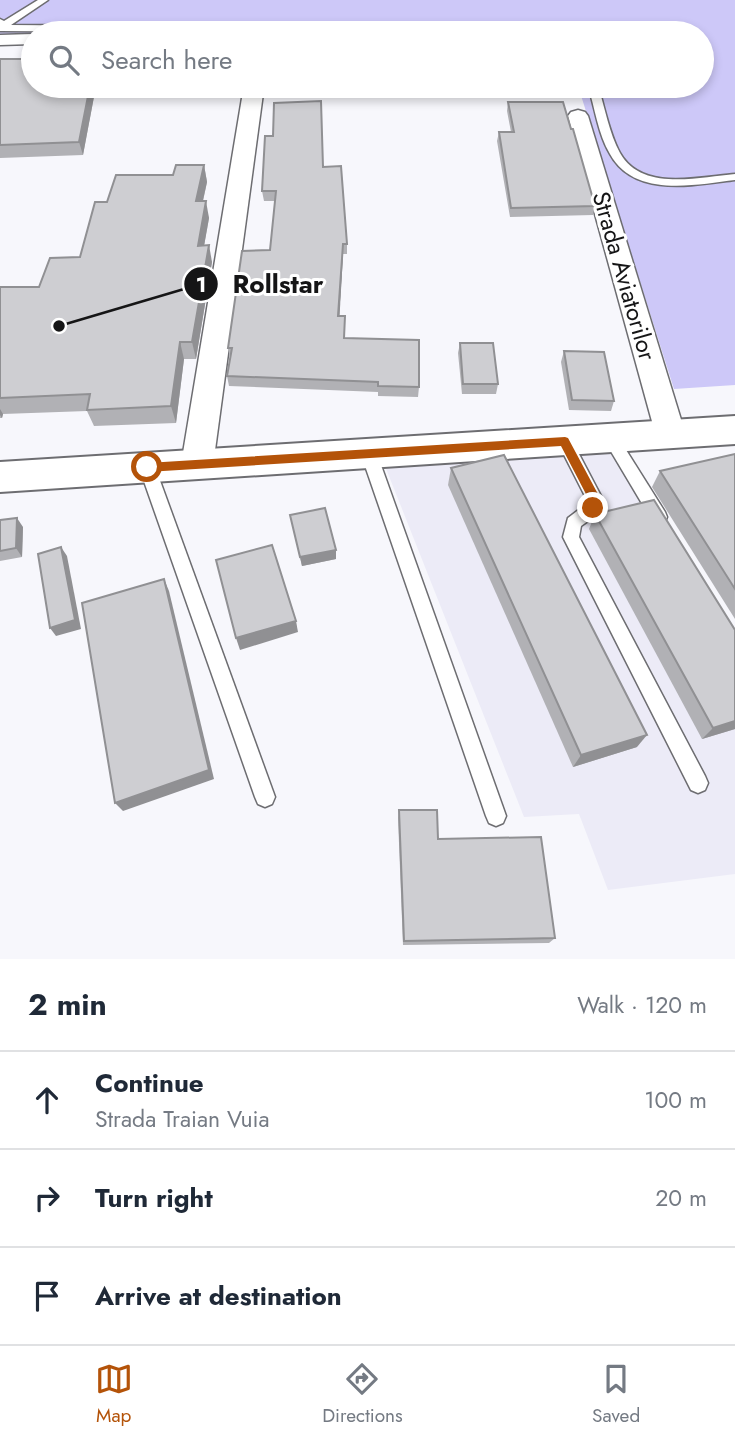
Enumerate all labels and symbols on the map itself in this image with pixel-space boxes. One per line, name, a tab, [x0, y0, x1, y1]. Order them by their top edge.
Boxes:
street label: Strada Aviatorilor	[584, 187, 666, 365]
callout: Rollstar	[183, 261, 337, 308]
text: Rollstar	[232, 265, 324, 303]
text: 1	[196, 270, 206, 300]
route start	[131, 451, 162, 482]
route end	[577, 492, 608, 523]

